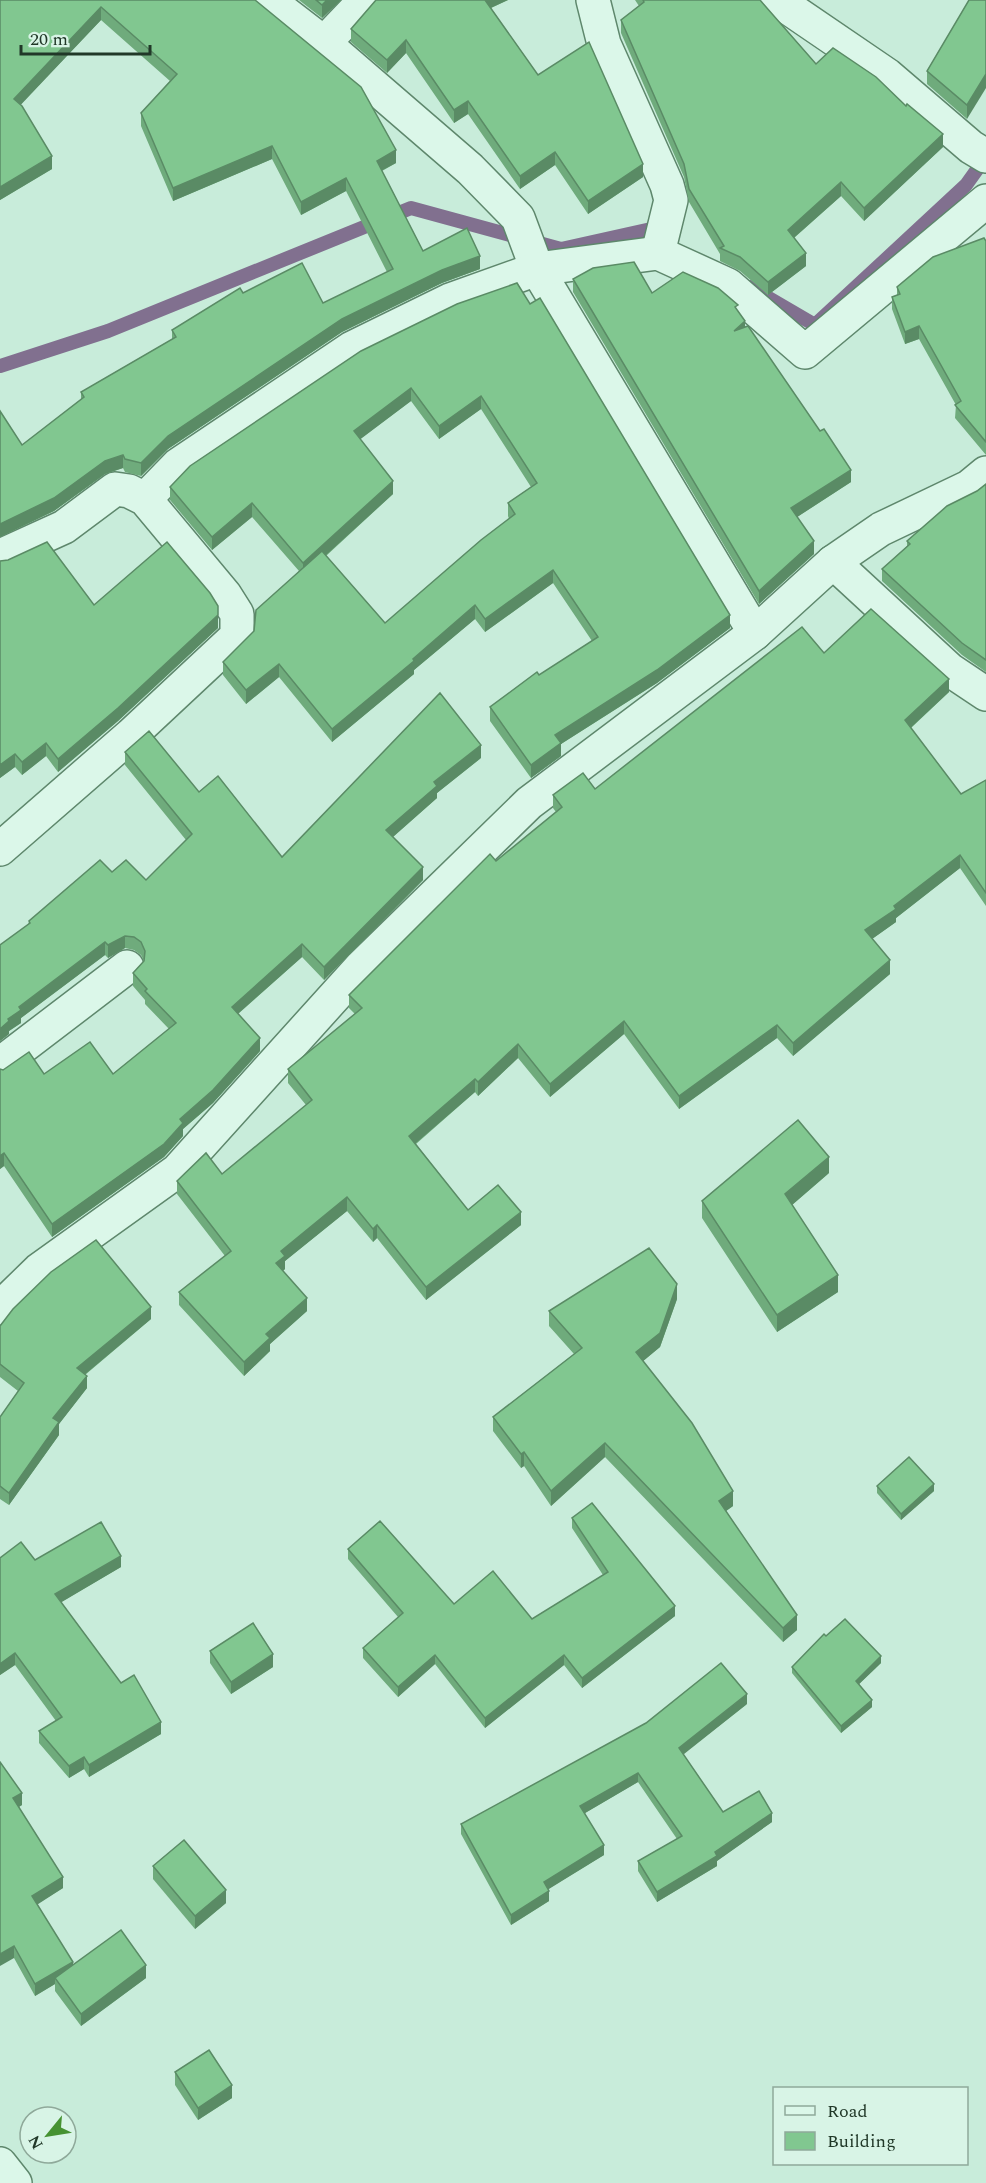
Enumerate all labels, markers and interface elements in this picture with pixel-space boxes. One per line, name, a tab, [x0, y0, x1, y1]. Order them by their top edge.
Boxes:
scale bar	[21, 18, 150, 56]
text: 20 m	[30, 26, 68, 53]
legend	[773, 2087, 968, 2165]
text: Road	[827, 2098, 868, 2125]
north arrow	[18, 2105, 78, 2165]
text: Building	[827, 2128, 896, 2155]
text: N	[22, 2130, 50, 2154]

